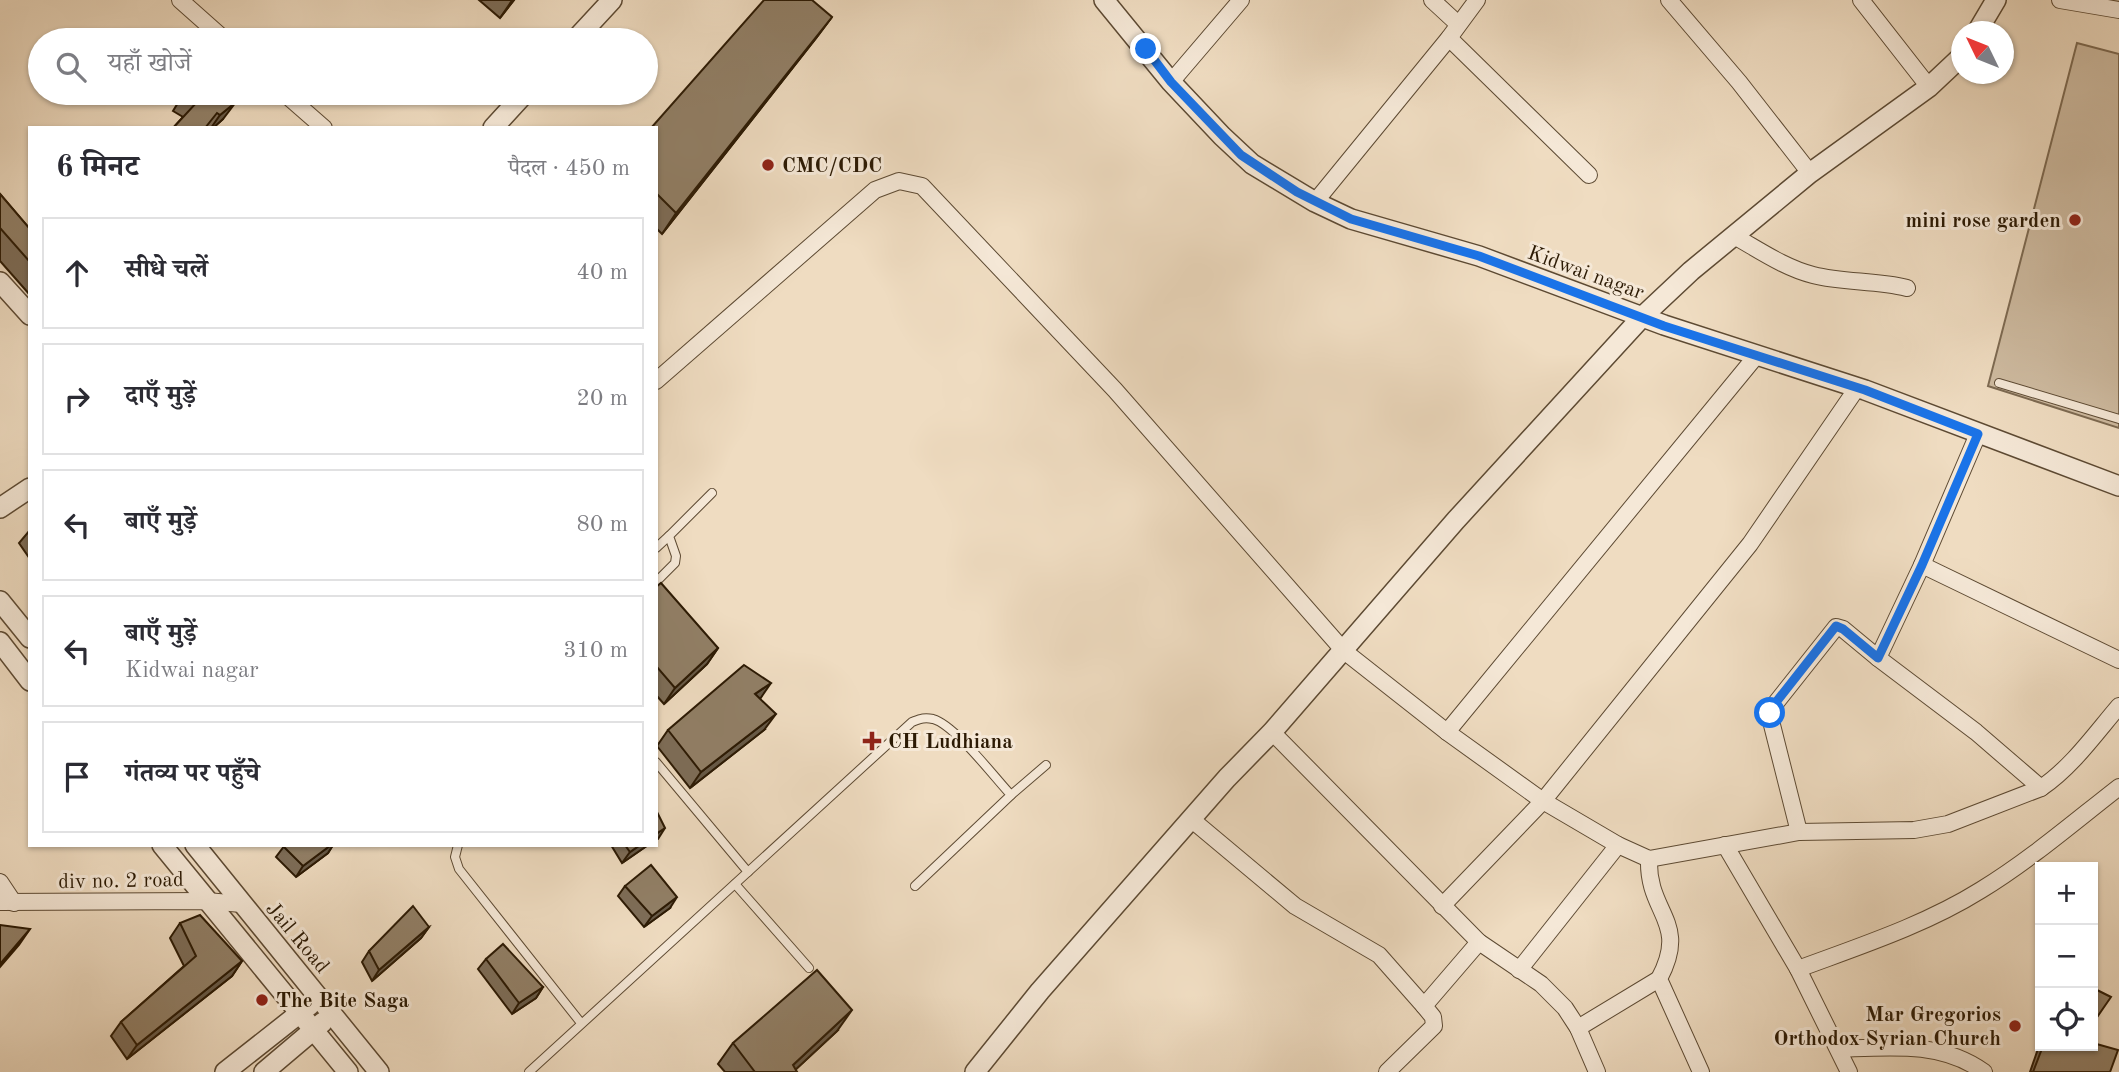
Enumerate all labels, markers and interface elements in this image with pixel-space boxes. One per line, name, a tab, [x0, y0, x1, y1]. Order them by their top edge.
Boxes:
north arrow	[1951, 21, 2014, 84]
search box	[28, 28, 658, 105]
route end	[1130, 33, 1161, 64]
icon: search	[52, 48, 90, 86]
text: यहाँ खोजें	[108, 51, 191, 77]
text: 6 मिनट	[56, 153, 139, 183]
place label: CMC/CDC	[782, 156, 882, 177]
text: पैदल · 450 m	[508, 157, 630, 180]
marker: CMC/CDC	[760, 157, 776, 173]
place label: mini rose garden	[1905, 211, 2061, 232]
marker: mini rose garden	[2067, 212, 2083, 228]
street label: Kidwai nagar	[1525, 243, 1647, 304]
icon: ahead	[58, 254, 96, 292]
text: सीधे चलें	[125, 257, 208, 283]
text: 40 m	[577, 261, 628, 284]
icon: right	[58, 380, 96, 418]
text: दाएँ मुड़ें	[125, 383, 196, 409]
text: 20 m	[577, 387, 628, 410]
icon: left	[58, 506, 96, 544]
text: बाएँ मुड़ें	[125, 509, 197, 535]
text: 80 m	[577, 513, 628, 536]
text: बाएँ मुड़ें	[125, 621, 197, 647]
icon: left	[58, 632, 96, 670]
text: 310 m	[563, 639, 628, 662]
text: Kidwai nagar	[125, 659, 259, 682]
route start	[1754, 697, 1785, 728]
marker: CH Ludhiana	[862, 731, 882, 751]
place label: CH Ludhiana	[888, 732, 1013, 753]
icon: arrive	[58, 758, 96, 796]
text: गंतव्य पर पहुँचे	[125, 761, 260, 787]
map controls	[2035, 862, 2098, 1051]
button: +	[2035, 862, 2098, 925]
street label: div no. 2 road	[58, 870, 184, 893]
street label: Jail Road	[261, 898, 332, 978]
button: −	[2035, 925, 2098, 988]
button: locate	[2035, 988, 2098, 1051]
place label: The Bite Saga	[276, 991, 409, 1012]
marker: The Bite Saga	[254, 992, 270, 1008]
place label: Mar Gregorios Orthodox Syrian Church	[1773, 1005, 2001, 1050]
marker: Mar Gregorios Orthodox Syrian Church	[2007, 1018, 2023, 1034]

